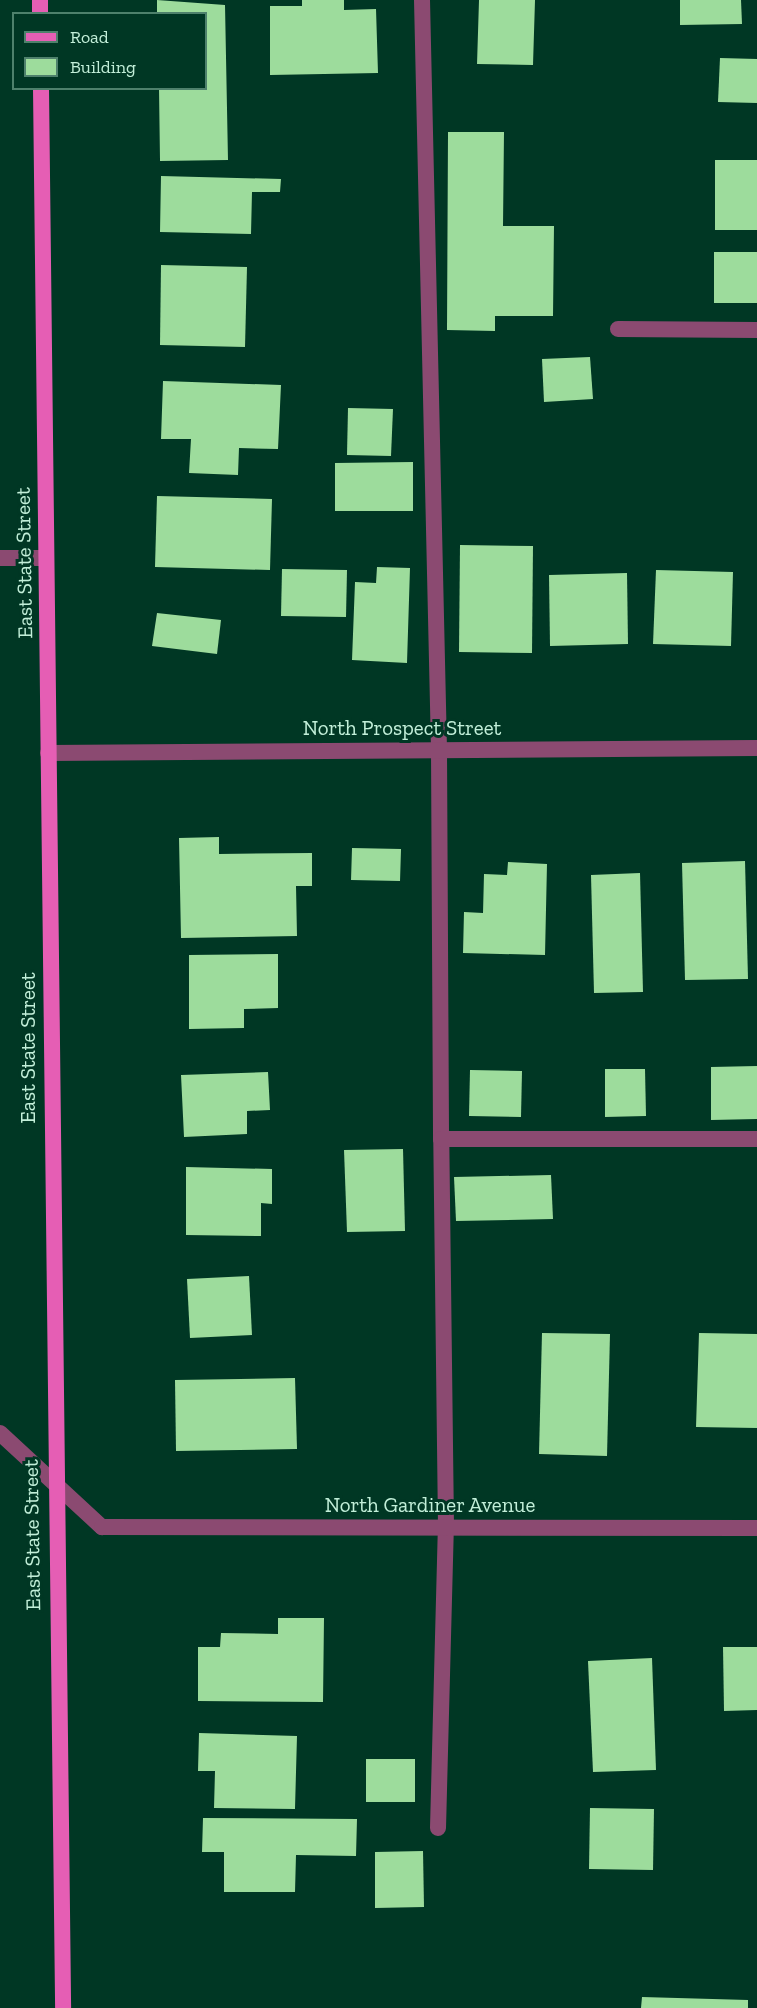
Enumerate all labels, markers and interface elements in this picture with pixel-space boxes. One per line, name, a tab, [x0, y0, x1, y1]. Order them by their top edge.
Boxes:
legend	[12, 12, 207, 90]
text: Road	[70, 26, 109, 48]
text: Building	[70, 56, 136, 78]
street label: East State Street	[10, 487, 38, 639]
street label: North Prospect Street	[303, 715, 501, 741]
street label: East State Street	[15, 972, 41, 1124]
street label: East State Street	[18, 1459, 46, 1611]
street label: North Gardiner Avenue	[324, 1492, 536, 1518]

